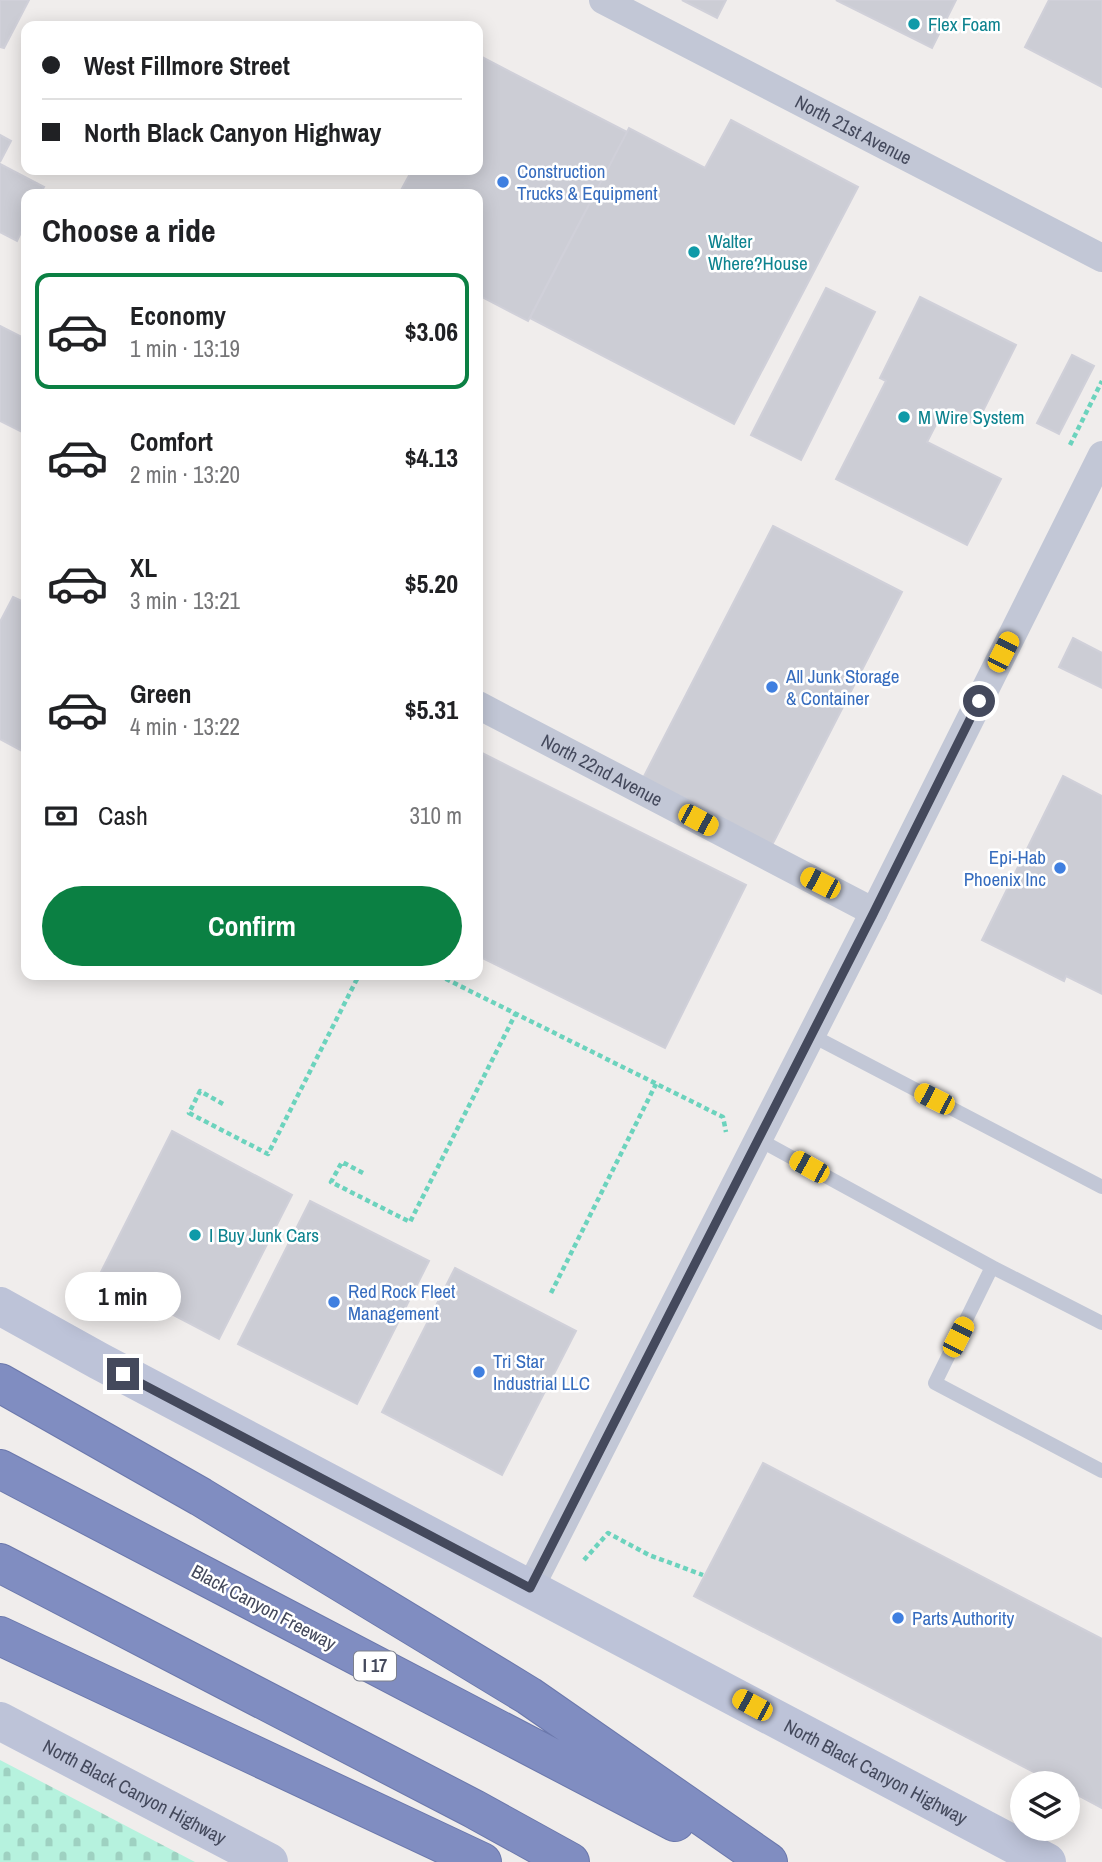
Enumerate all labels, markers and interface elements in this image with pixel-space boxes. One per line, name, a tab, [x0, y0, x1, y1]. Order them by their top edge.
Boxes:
place label: Flex Foam	[928, 11, 1001, 37]
marker: Flex Foam	[906, 16, 922, 32]
text: West Fillmore Street	[84, 48, 290, 83]
street label: North 21st Avenue	[791, 89, 916, 170]
text: North Black Canyon Highway	[84, 115, 381, 150]
place label: Construction Trucks & Equipment	[517, 158, 658, 206]
marker: Construction Trucks & Equipment	[495, 174, 511, 190]
text: Choose a ride	[42, 209, 216, 252]
place label: Walter Where?House	[708, 228, 808, 276]
marker: Walter Where?House	[686, 244, 702, 260]
text: Economy	[130, 298, 226, 333]
icon: car	[46, 300, 109, 363]
text: $3.06	[405, 314, 458, 349]
text: 1 min · 13:19	[130, 333, 240, 364]
place label: M Wire System	[918, 404, 1024, 430]
marker: M Wire System	[896, 409, 912, 425]
text: Comfort	[130, 424, 213, 459]
icon: car	[46, 426, 109, 489]
text: $4.13	[405, 440, 458, 475]
text: 2 min · 13:20	[130, 459, 240, 490]
text: XL	[130, 550, 157, 585]
icon: car	[46, 552, 109, 615]
text: $5.20	[405, 566, 458, 601]
text: 3 min · 13:21	[130, 585, 240, 616]
car	[985, 629, 1022, 675]
place label: All Junk Storage & Container	[785, 663, 899, 711]
text: Green	[130, 676, 192, 711]
icon: car	[46, 678, 109, 741]
marker: All Junk Storage & Container	[764, 679, 780, 695]
route start	[963, 685, 995, 717]
text: $5.31	[405, 692, 458, 727]
text: 4 min · 13:22	[130, 711, 240, 742]
street label: North 22nd Avenue	[537, 727, 667, 812]
icon: cash	[42, 797, 80, 835]
text: Cash	[98, 798, 148, 833]
text: 310 m	[410, 800, 462, 831]
car	[675, 801, 722, 839]
place label: Epi-Hab Phoenix Inc	[964, 844, 1046, 892]
marker: Epi-Hab Phoenix Inc	[1052, 860, 1068, 876]
car	[797, 864, 844, 902]
button: Confirm	[42, 886, 462, 966]
car	[911, 1080, 958, 1118]
car	[786, 1148, 833, 1186]
place label: I Buy Junk Cars	[209, 1222, 319, 1248]
marker: I Buy Junk Cars	[187, 1227, 203, 1243]
callout: 1 min	[65, 1272, 181, 1322]
place label: Red Rock Fleet Management	[348, 1278, 456, 1326]
text: 1 min	[98, 1281, 148, 1312]
marker: Red Rock Fleet Management	[326, 1294, 342, 1310]
car	[940, 1314, 977, 1360]
place label: Tri Star Industrial LLC	[493, 1348, 590, 1396]
route end	[107, 1358, 139, 1390]
marker: Tri Star Industrial LLC	[471, 1364, 487, 1380]
street label: Black Canyon Freeway	[187, 1558, 341, 1656]
place label: Parts Authority	[912, 1605, 1014, 1631]
marker: Parts Authority	[890, 1610, 906, 1626]
road number: I 17	[354, 1652, 396, 1680]
car	[729, 1686, 776, 1724]
street label: North Black Canyon Highway	[780, 1713, 972, 1831]
street label: North Black Canyon Highway	[38, 1733, 231, 1850]
map controls	[1010, 1771, 1080, 1841]
button: layers	[1010, 1771, 1080, 1841]

